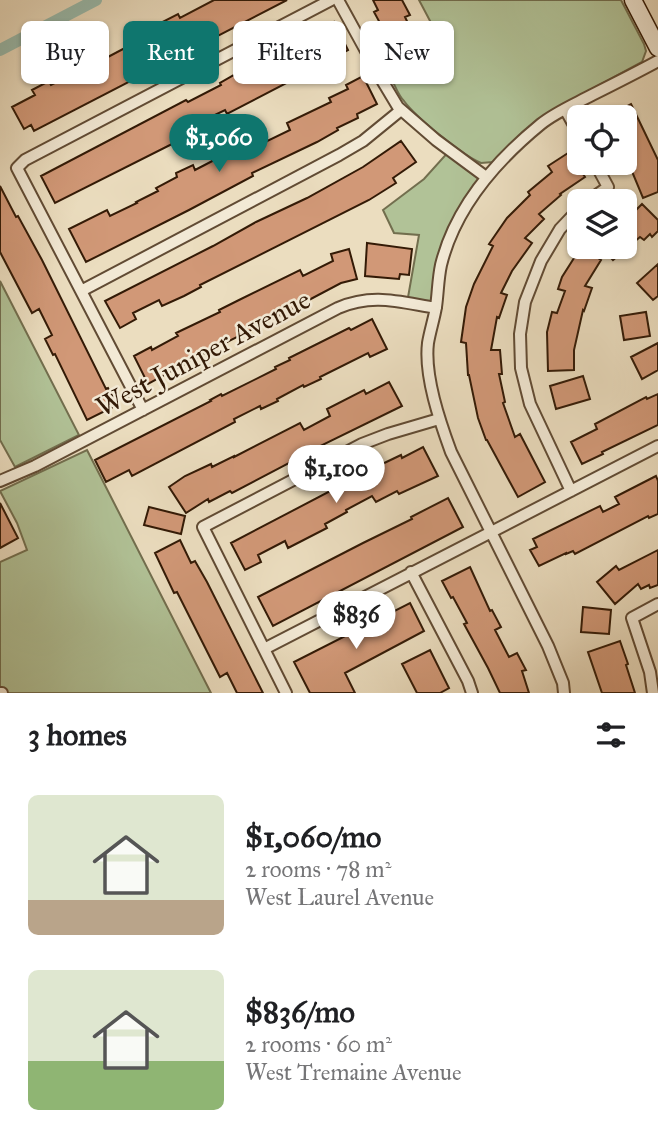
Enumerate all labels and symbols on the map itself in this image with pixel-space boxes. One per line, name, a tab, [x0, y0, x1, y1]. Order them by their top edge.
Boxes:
pin: $1,060	[162, 114, 276, 174]
street label: West Juniper Avenue	[90, 282, 316, 424]
pin: $1,100	[279, 446, 393, 505]
pin: $836	[315, 592, 397, 651]

